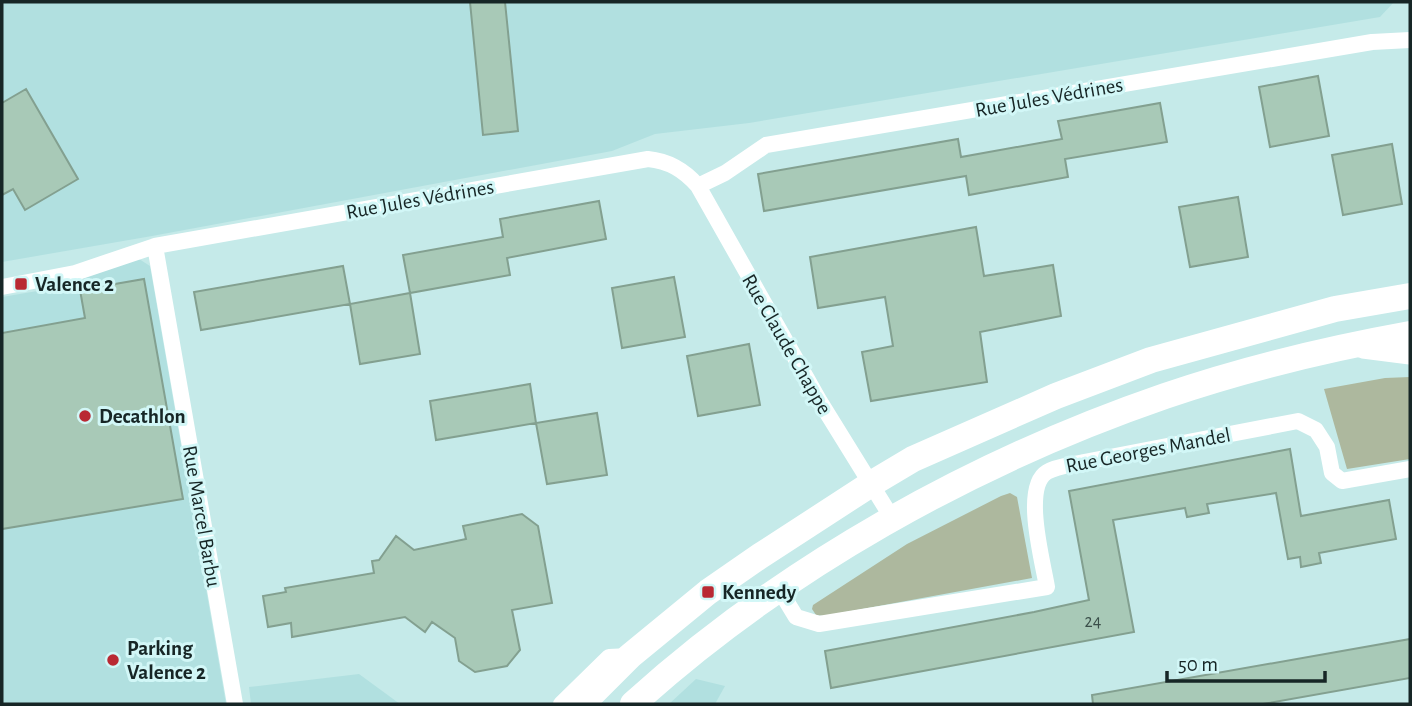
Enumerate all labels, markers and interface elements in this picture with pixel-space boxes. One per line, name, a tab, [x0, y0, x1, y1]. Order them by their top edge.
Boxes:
street label: Rue Jules Védrines	[973, 74, 1125, 121]
street label: Rue Jules Védrines	[344, 176, 496, 223]
street label: Rue Claude Chappe	[738, 270, 835, 418]
place label: Valence 2	[35, 274, 114, 295]
marker: Valence 2	[13, 276, 29, 292]
place label: Decathlon	[99, 406, 186, 427]
marker: Decathlon	[77, 408, 93, 424]
street label: Rue Georges Mandel	[1064, 424, 1232, 477]
street label: Rue Marcel Barbu	[179, 444, 224, 589]
place label: Kennedy	[722, 582, 797, 603]
marker: Kennedy	[700, 584, 716, 600]
house number: 24	[1085, 613, 1102, 631]
place label: Parking Valence 2	[127, 638, 206, 683]
scale bar	[1167, 640, 1324, 684]
marker: Parking Valence 2	[105, 652, 121, 668]
text: 50 m	[1178, 654, 1218, 675]

